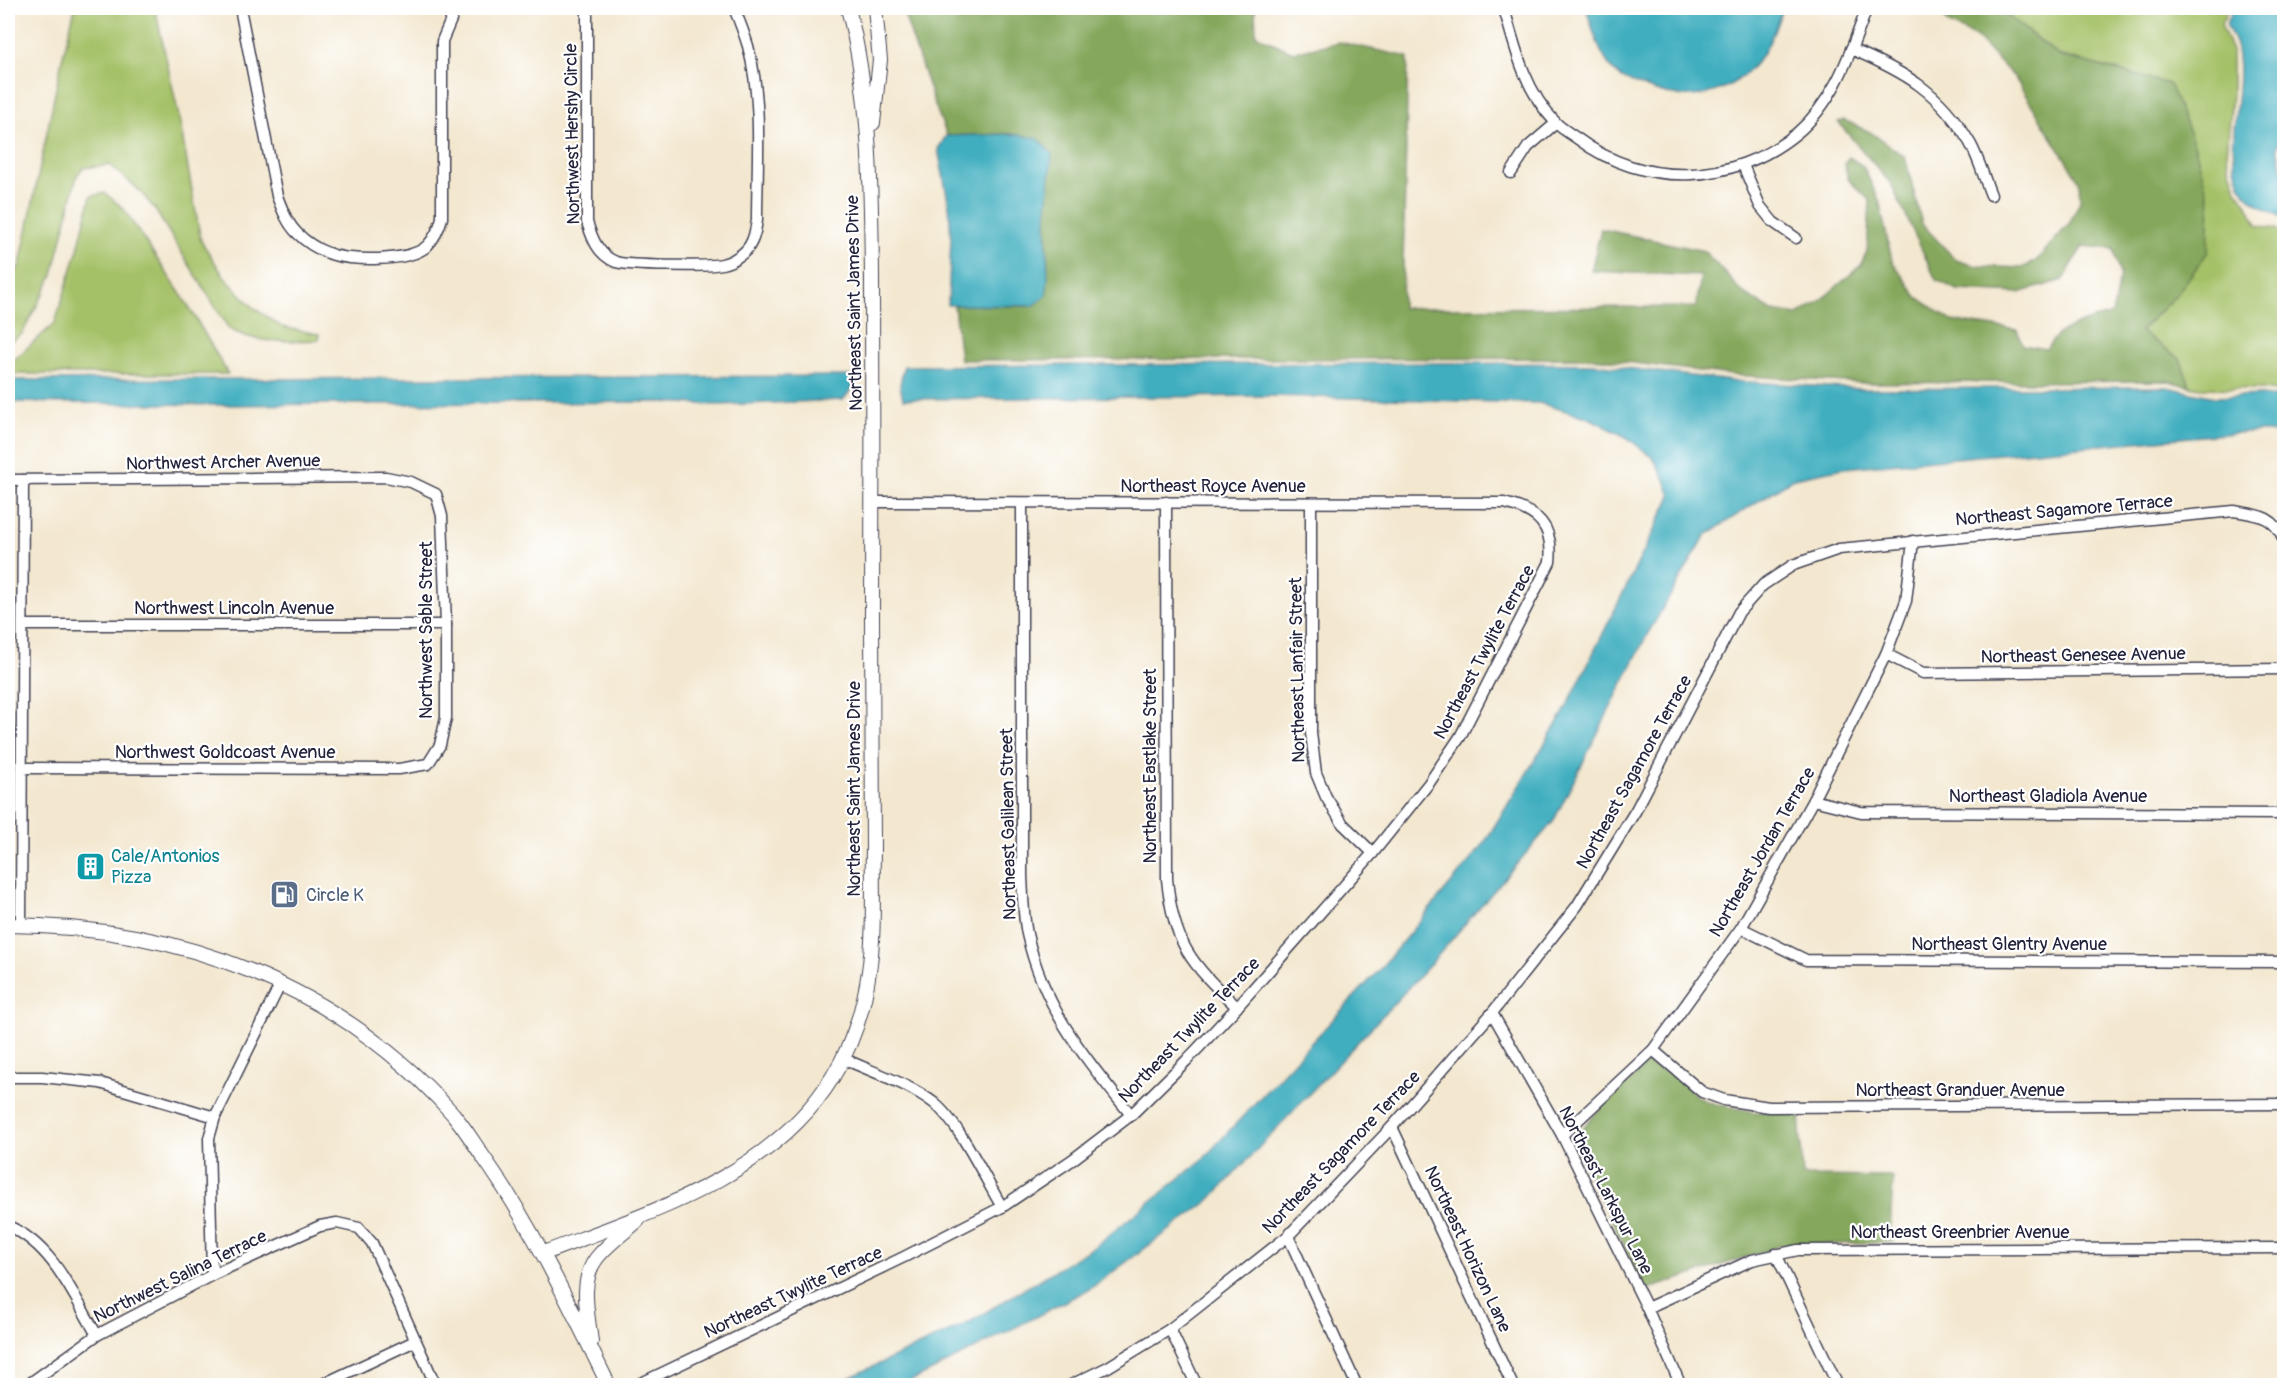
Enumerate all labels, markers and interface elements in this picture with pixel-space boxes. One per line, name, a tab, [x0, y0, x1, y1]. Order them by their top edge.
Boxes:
street label: Northwest Hershy Circle	[559, 43, 586, 225]
street label: Northeast Saint James Drive	[841, 195, 868, 411]
street label: Northwest Archer Avenue	[126, 449, 321, 476]
street label: Northeast Royce Avenue	[1120, 475, 1306, 498]
street label: Northeast Sagamore Terrace	[1954, 490, 2174, 531]
street label: Northwest Sable Street	[415, 540, 438, 719]
street label: Northeast Twylite Terrace	[1429, 561, 1540, 743]
street label: Northeast Lanfair Street	[1284, 576, 1311, 763]
street label: Northwest Lincoln Avenue	[134, 597, 334, 620]
street label: Northeast Genesee Avenue	[1980, 642, 2186, 669]
street label: Northeast Eastlake Street	[1139, 668, 1162, 864]
street label: Northeast Sagamore Terrace	[1571, 671, 1697, 873]
street label: Northeast Saint James Drive	[843, 681, 866, 897]
street label: Northeast Galilean Street	[995, 727, 1022, 920]
street label: Northwest Goldcoast Avenue	[115, 741, 335, 764]
street label: Northeast Jordan Terrace	[1704, 763, 1821, 941]
street label: Northeast Gladiola Avenue	[1949, 785, 2147, 808]
place label: Cale/Antonios Pizza	[111, 845, 220, 889]
building icon: Cale/Antonios Pizza	[74, 850, 106, 882]
fuel station icon: Circle K	[269, 879, 301, 911]
place label: Circle K	[306, 884, 364, 907]
street label: Northeast Glentry Avenue	[1911, 933, 2107, 956]
street label: Northeast Twylite Terrace	[1114, 952, 1265, 1108]
street label: Northeast Sagamore Terrace	[1257, 1066, 1426, 1239]
street label: Northeast Granduer Avenue	[1855, 1079, 2065, 1102]
street label: Northeast Larkspur Lane	[1553, 1102, 1658, 1278]
street label: Northeast Horizon Lane	[1419, 1162, 1516, 1336]
street label: Northeast Greenbrier Avenue	[1851, 1221, 2070, 1244]
street label: Northwest Salina Terrace	[90, 1224, 271, 1328]
street label: Northeast Twylite Terrace	[700, 1241, 886, 1344]

